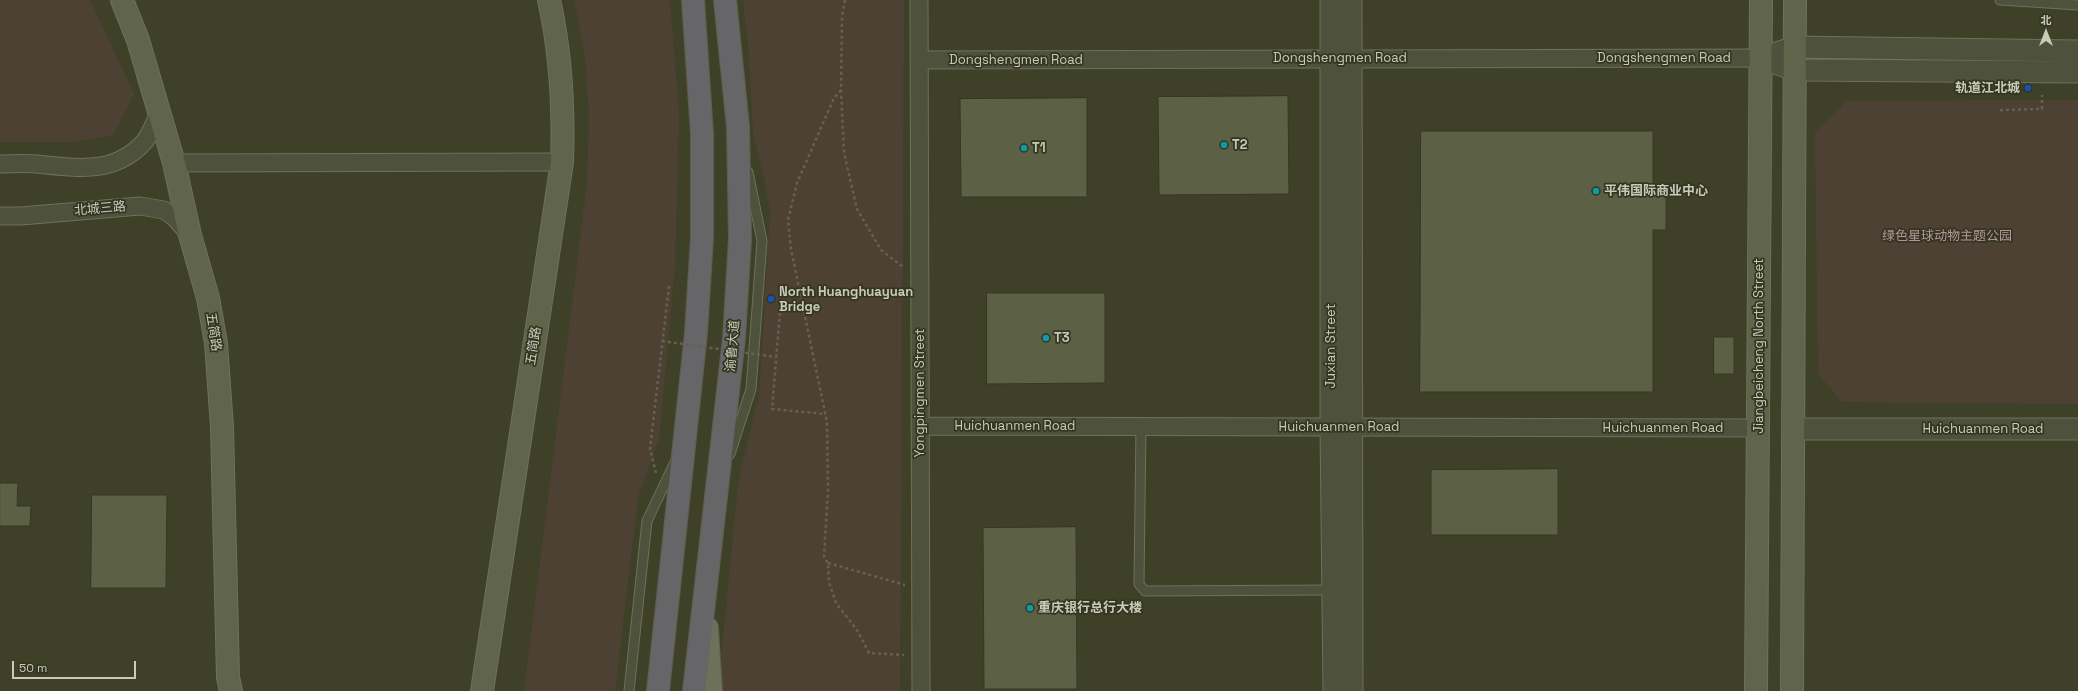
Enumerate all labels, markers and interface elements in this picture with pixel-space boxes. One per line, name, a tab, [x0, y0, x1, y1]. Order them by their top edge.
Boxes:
north arrow	[2026, 12, 2066, 52]
text: 北	[2041, 13, 2052, 27]
street label: Dongshengmen Road	[1273, 50, 1407, 66]
street label: Dongshengmen Road	[1597, 50, 1731, 66]
street label: Dongshengmen Road	[949, 52, 1083, 68]
place label: 轨道江北城	[1955, 80, 2020, 96]
marker: 轨道江北城	[2023, 83, 2033, 93]
place label: T2	[1232, 137, 1247, 153]
place label: T1	[1032, 140, 1046, 156]
marker: T2	[1219, 140, 1229, 150]
marker: T1	[1019, 143, 1029, 153]
place label: 平伟国际商业中心	[1604, 183, 1708, 199]
marker: 平伟国际商业中心	[1591, 186, 1601, 196]
street label: 北城三路	[73, 199, 127, 219]
park label: 绿色星球动物主题公园	[1882, 228, 2012, 244]
street label: Jiangbeicheng North Street	[1751, 258, 1767, 434]
place label: North Huanghuayuan Bridge	[779, 284, 913, 315]
marker: North Huanghuayuan Bridge	[766, 294, 776, 304]
street label: Juxian Street	[1323, 304, 1339, 388]
street label: 五简路	[202, 312, 224, 352]
street label: 渝鲁大道	[723, 319, 743, 373]
street label: 五简路	[523, 326, 545, 366]
street label: Yongpingmen Street	[912, 329, 928, 457]
place label: T3	[1054, 330, 1070, 346]
marker: T3	[1041, 333, 1051, 343]
street label: Huichuanmen Road	[955, 418, 1075, 434]
street label: Huichuanmen Road	[1279, 419, 1399, 435]
street label: Huichuanmen Road	[1603, 420, 1723, 436]
street label: Huichuanmen Road	[1923, 421, 2043, 437]
place label: 重庆银行总行大楼	[1038, 600, 1142, 616]
marker: 重庆银行总行大楼	[1025, 603, 1035, 613]
scale bar	[14, 653, 138, 679]
text: 50 m	[19, 660, 47, 676]

